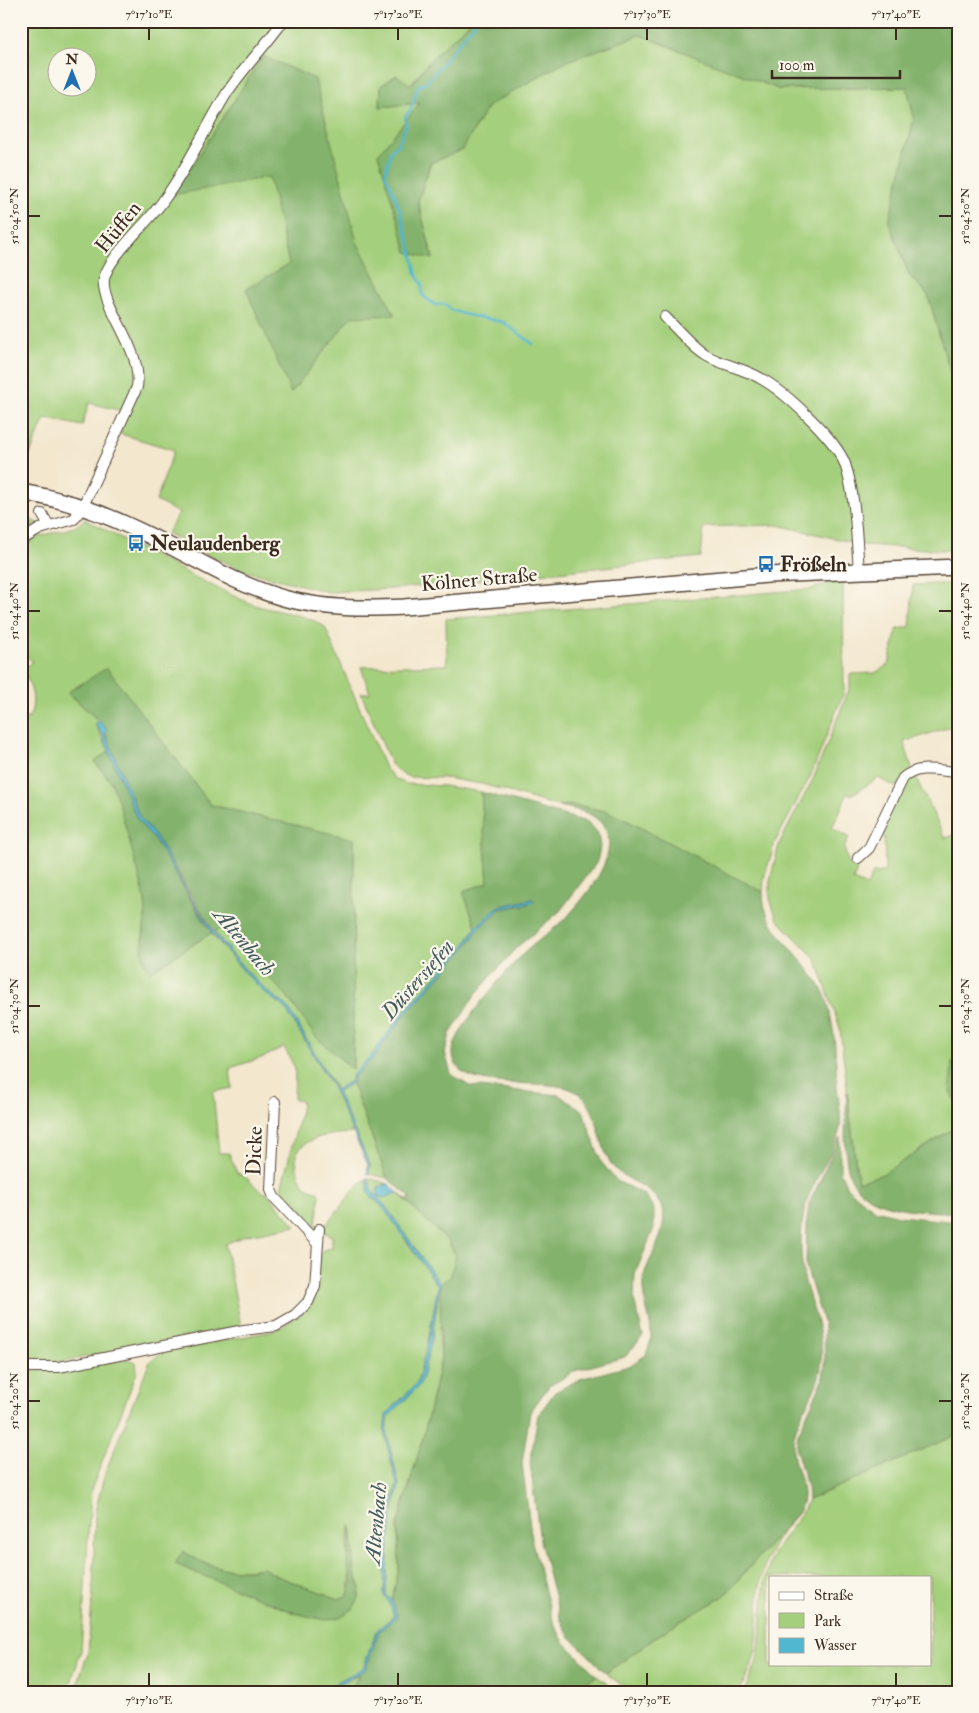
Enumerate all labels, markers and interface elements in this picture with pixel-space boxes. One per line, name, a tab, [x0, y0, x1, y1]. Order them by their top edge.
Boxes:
text: 7°17'10"E	[126, 7, 173, 22]
text: 7°17'20"E	[374, 7, 423, 22]
text: 7°17'30"E	[623, 7, 671, 22]
text: 7°17'40"E	[871, 7, 921, 22]
north arrow	[48, 48, 98, 98]
scale bar	[772, 48, 899, 80]
text: N	[65, 51, 79, 68]
text: 100 m	[779, 56, 815, 75]
text: 51°04'50"N	[7, 187, 22, 244]
text: 51°04'50"N	[958, 187, 973, 244]
street label: Hüffen	[89, 196, 148, 259]
place label: Neulaudenberg	[149, 530, 281, 557]
bus stop icon: Neulaudenberg	[126, 533, 146, 553]
place label: Frößeln	[780, 551, 847, 578]
bus stop icon: Frößeln	[756, 554, 776, 574]
street label: Kölner Straße	[420, 561, 539, 598]
text: 51°04'40"N	[7, 582, 22, 640]
text: 51°04'40"N	[958, 582, 973, 640]
water label: Altenbach	[206, 900, 281, 982]
water label: Düstersiefen	[375, 934, 460, 1026]
text: 51°04'30"N	[7, 978, 22, 1034]
text: 51°04'30"N	[958, 978, 973, 1034]
street label: Dicke	[240, 1126, 269, 1176]
text: 51°04'20"N	[7, 1372, 22, 1430]
text: 51°04'20"N	[958, 1372, 973, 1430]
water label: Altenbach	[358, 1481, 394, 1567]
legend	[769, 1576, 932, 1666]
text: Straße	[814, 1586, 853, 1605]
text: Park	[814, 1612, 841, 1631]
text: Wasser	[813, 1636, 857, 1655]
text: 7°17'10"E	[126, 1693, 173, 1708]
text: 7°17'20"E	[374, 1693, 423, 1708]
text: 7°17'30"E	[623, 1693, 671, 1708]
text: 7°17'40"E	[871, 1693, 921, 1708]

